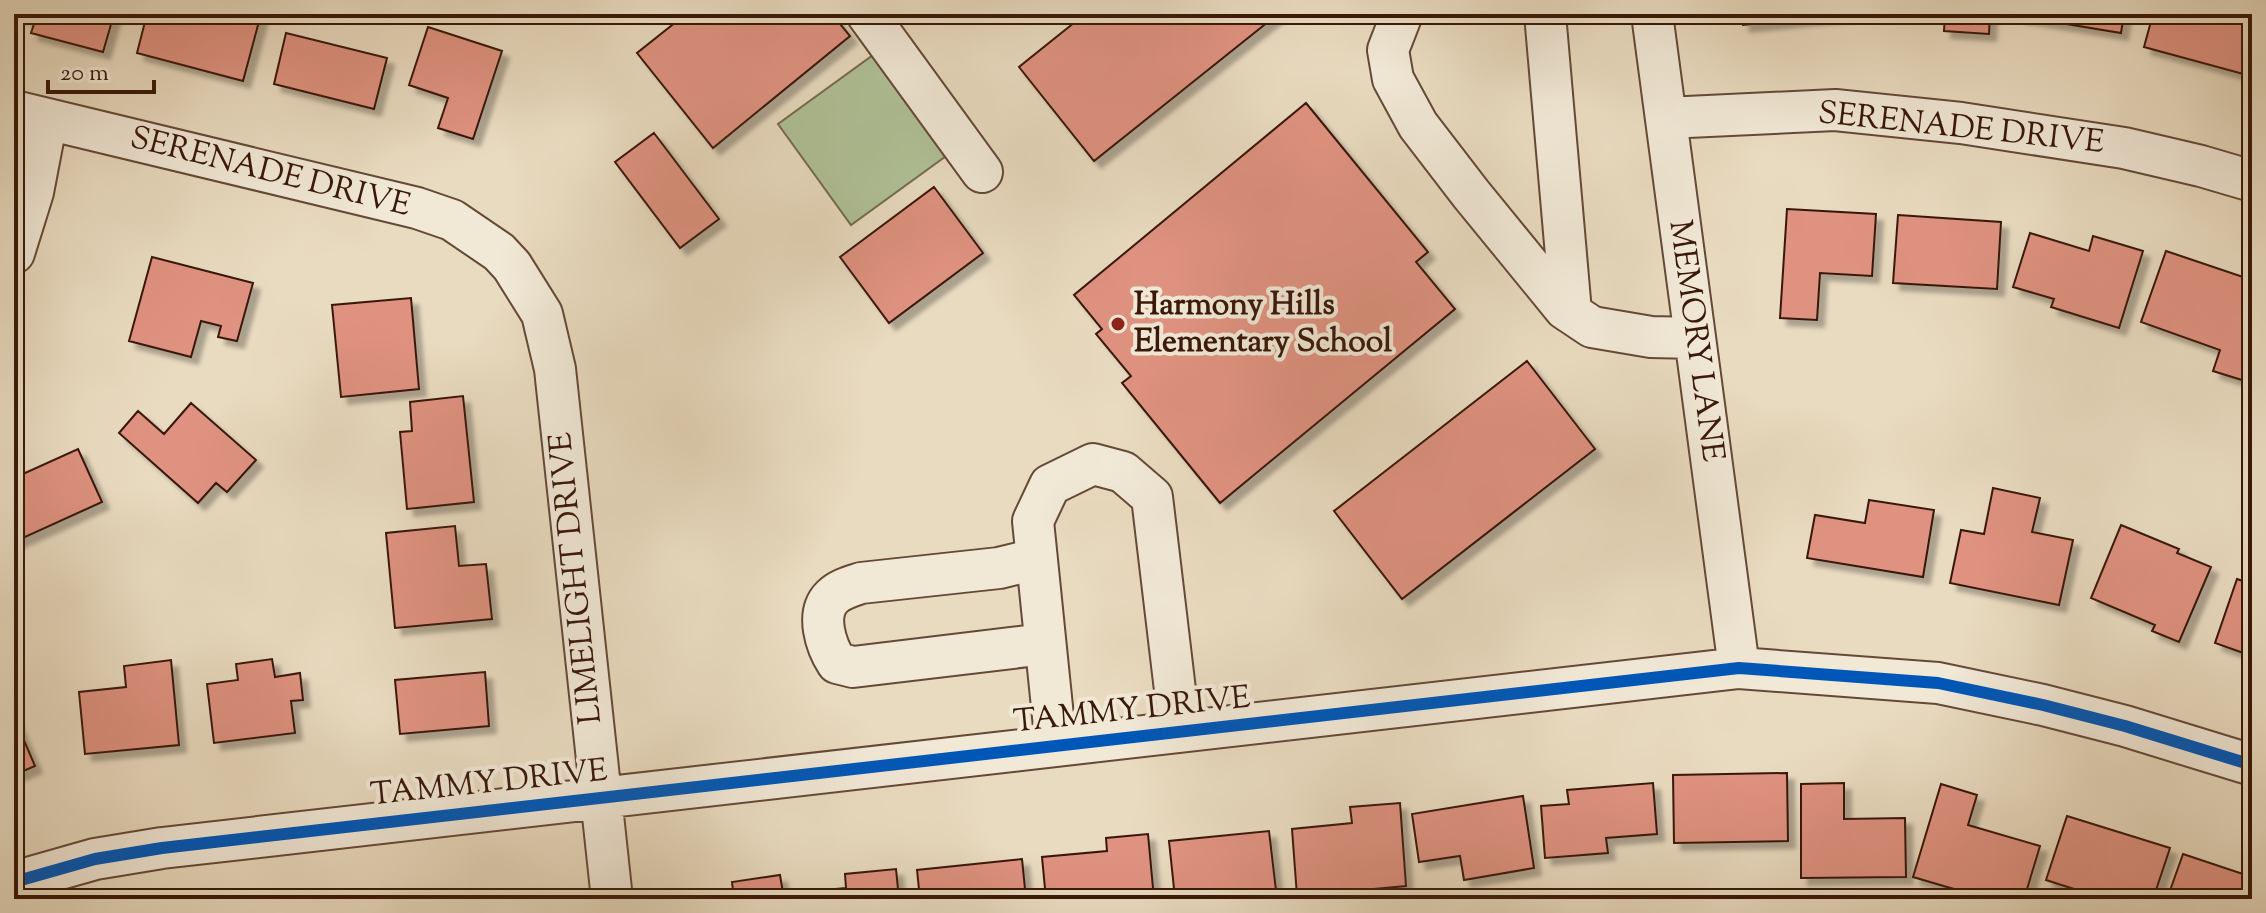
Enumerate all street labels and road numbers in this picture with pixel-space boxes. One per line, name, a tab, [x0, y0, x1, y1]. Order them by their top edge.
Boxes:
street label: SERENADE DRIVE	[1816, 91, 2106, 167]
street label: SERENADE DRIVE	[125, 116, 415, 230]
street label: MEMORY LANE	[1655, 217, 1735, 465]
street label: LIMELIGHT DRIVE	[539, 430, 615, 726]
street label: TAMMY DRIVE	[1011, 676, 1253, 746]
street label: TAMMY DRIVE	[368, 749, 610, 819]

